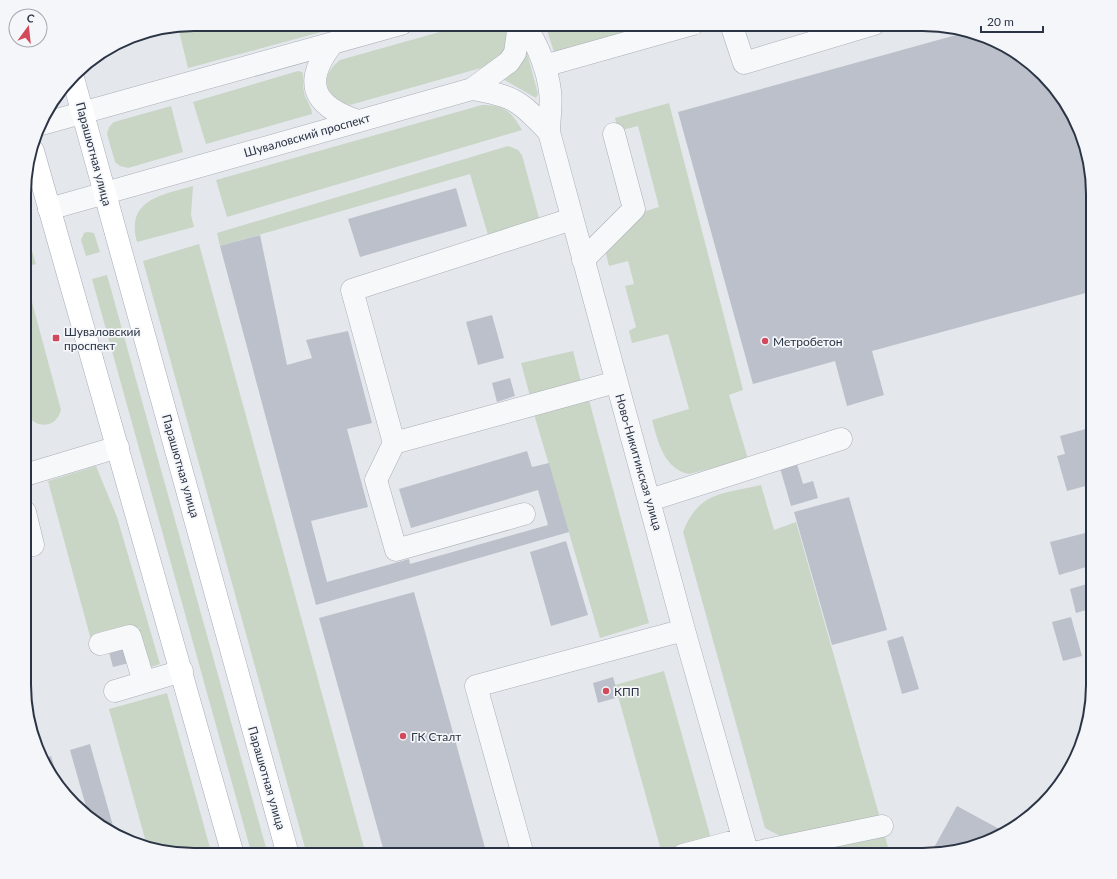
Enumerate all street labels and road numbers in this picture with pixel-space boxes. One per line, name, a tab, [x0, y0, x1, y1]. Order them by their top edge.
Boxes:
street label: Парашютная улица	[73, 100, 115, 208]
street label: Шуваловский проспект	[242, 110, 372, 160]
street label: Ново-Никитинская улица	[612, 392, 666, 532]
street label: Парашютная улица	[159, 413, 203, 519]
street label: Парашютная улица	[245, 725, 289, 831]

